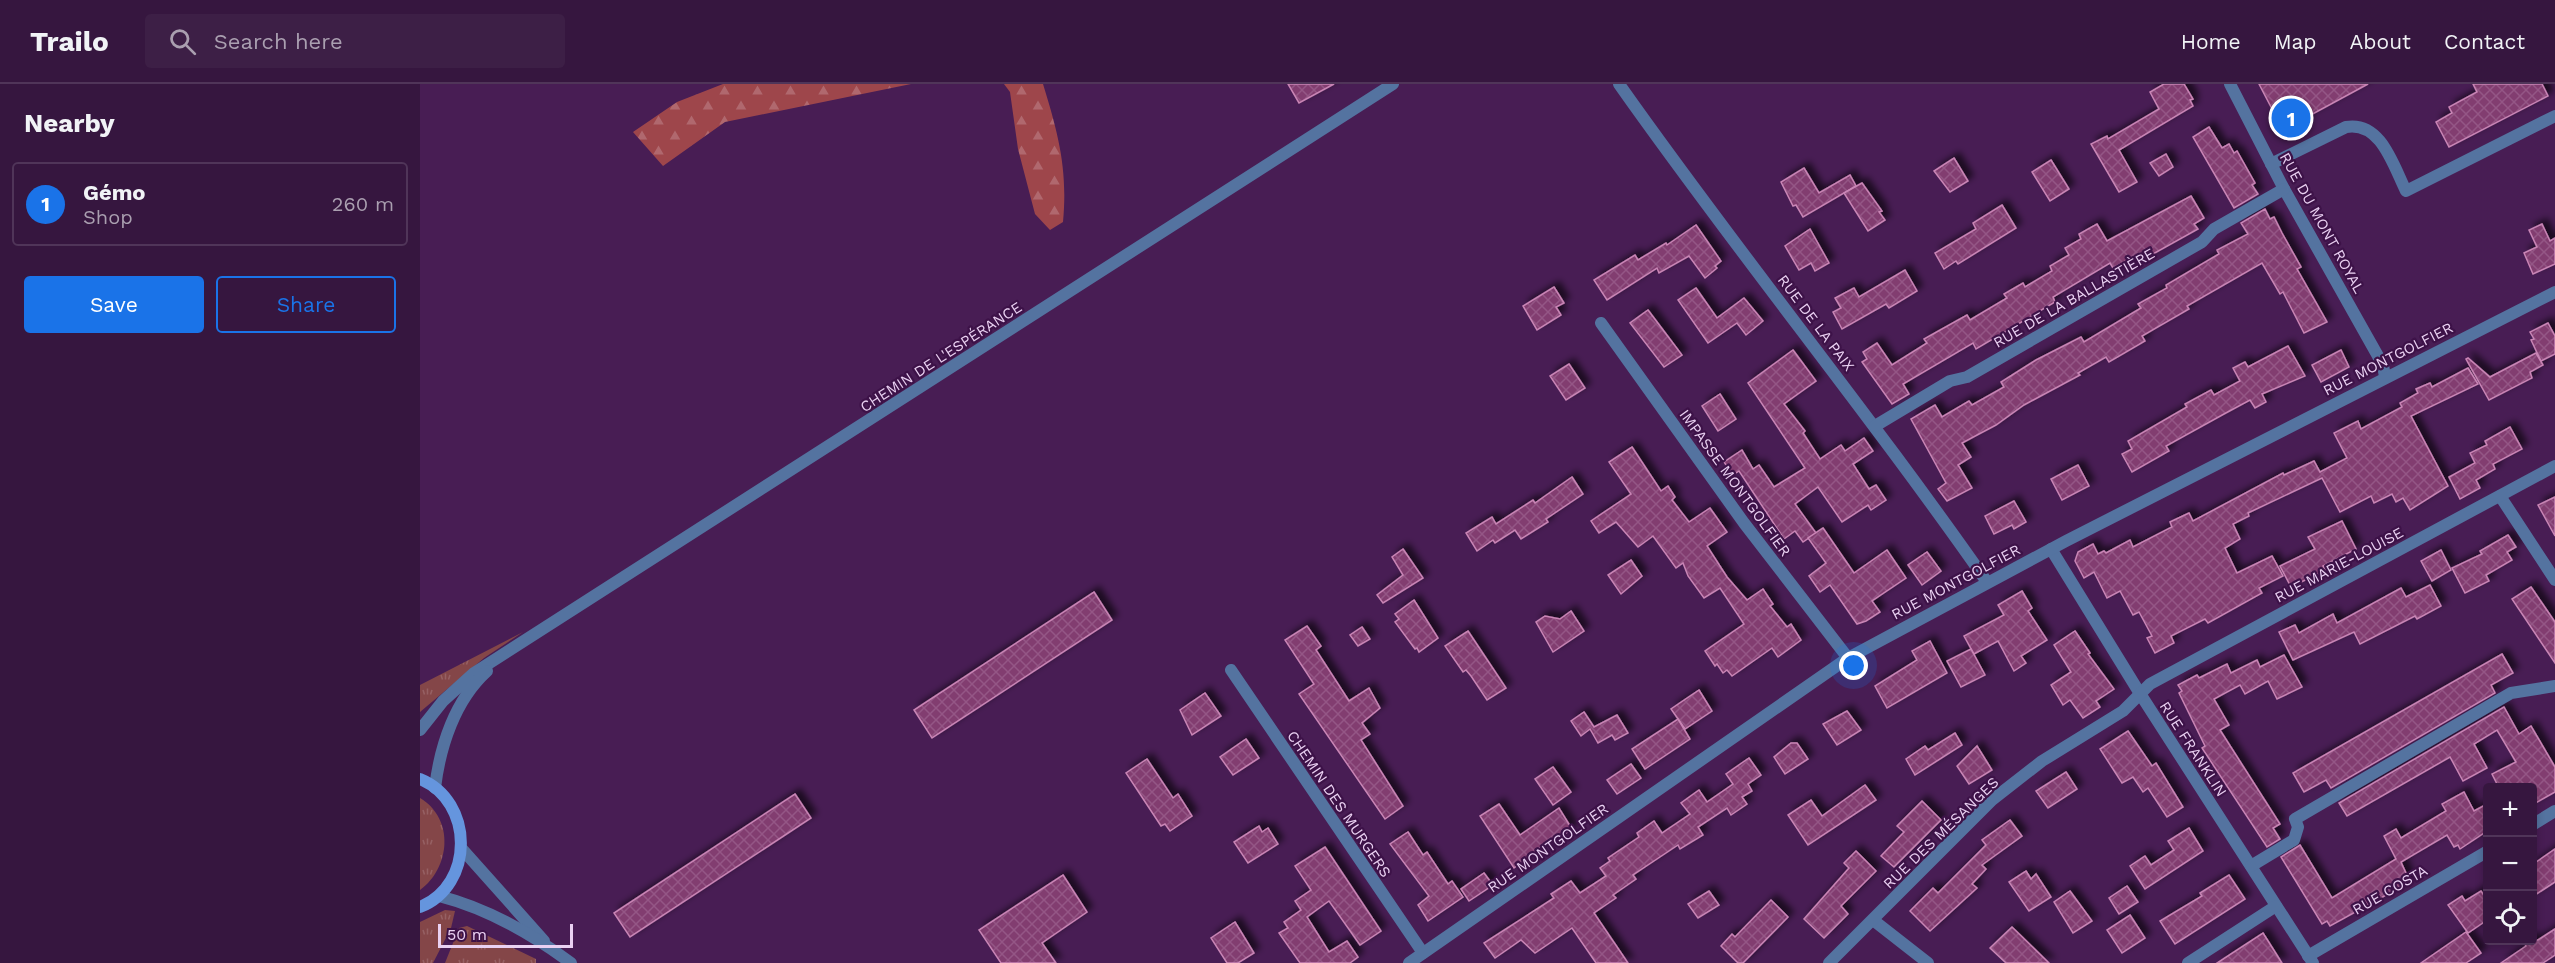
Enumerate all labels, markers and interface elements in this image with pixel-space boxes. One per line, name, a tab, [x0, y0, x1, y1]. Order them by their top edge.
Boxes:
search box	[145, 14, 565, 68]
text: Trailo	[30, 25, 109, 58]
icon: search	[166, 25, 199, 58]
text: Search here	[214, 29, 343, 54]
text: Home	[2181, 29, 2241, 54]
text: Map	[2274, 29, 2317, 54]
text: About	[2350, 29, 2411, 54]
text: Contact	[2444, 29, 2525, 54]
pin: 1	[2272, 96, 2310, 141]
text: Nearby	[24, 108, 115, 138]
street label: RUE DU MONT ROYAL	[2276, 150, 2368, 296]
text: Gémo	[83, 180, 146, 205]
text: 1	[41, 192, 50, 216]
text: 260 m	[332, 192, 394, 216]
text: Shop	[83, 205, 133, 229]
street label: RUE DE LA BALLASTIÈRE	[1990, 244, 2158, 352]
street label: RUE DE LA PAIX	[1774, 271, 1858, 375]
button: Save	[24, 276, 204, 333]
button: Share	[216, 276, 396, 333]
street label: CHEMIN DE L'ESPÉRANCE	[857, 298, 1025, 416]
street label: RUE MONTGOLFIER	[2320, 318, 2456, 400]
street label: IMPASSE MONTGOLFIER	[1676, 406, 1794, 560]
street label: RUE MARIE-LOUISE	[2272, 523, 2406, 607]
street label: RUE MONTGOLFIER	[1889, 540, 2023, 624]
your location	[1839, 651, 1868, 680]
street label: RUE FRANKLIN	[2156, 698, 2230, 800]
street label: CHEMIN DES MURGERS	[1283, 727, 1395, 881]
street label: RUE DES MÉSANGES	[1880, 773, 2002, 893]
map controls	[2483, 783, 2537, 945]
button: +	[2483, 783, 2537, 837]
street label: RUE MONTGOLFIER	[1484, 800, 1612, 896]
button: −	[2483, 837, 2537, 891]
street label: RUE COSTA	[2349, 861, 2431, 919]
button: locate	[2483, 891, 2537, 945]
scale bar	[438, 921, 573, 948]
text: 50 m	[447, 925, 487, 944]

